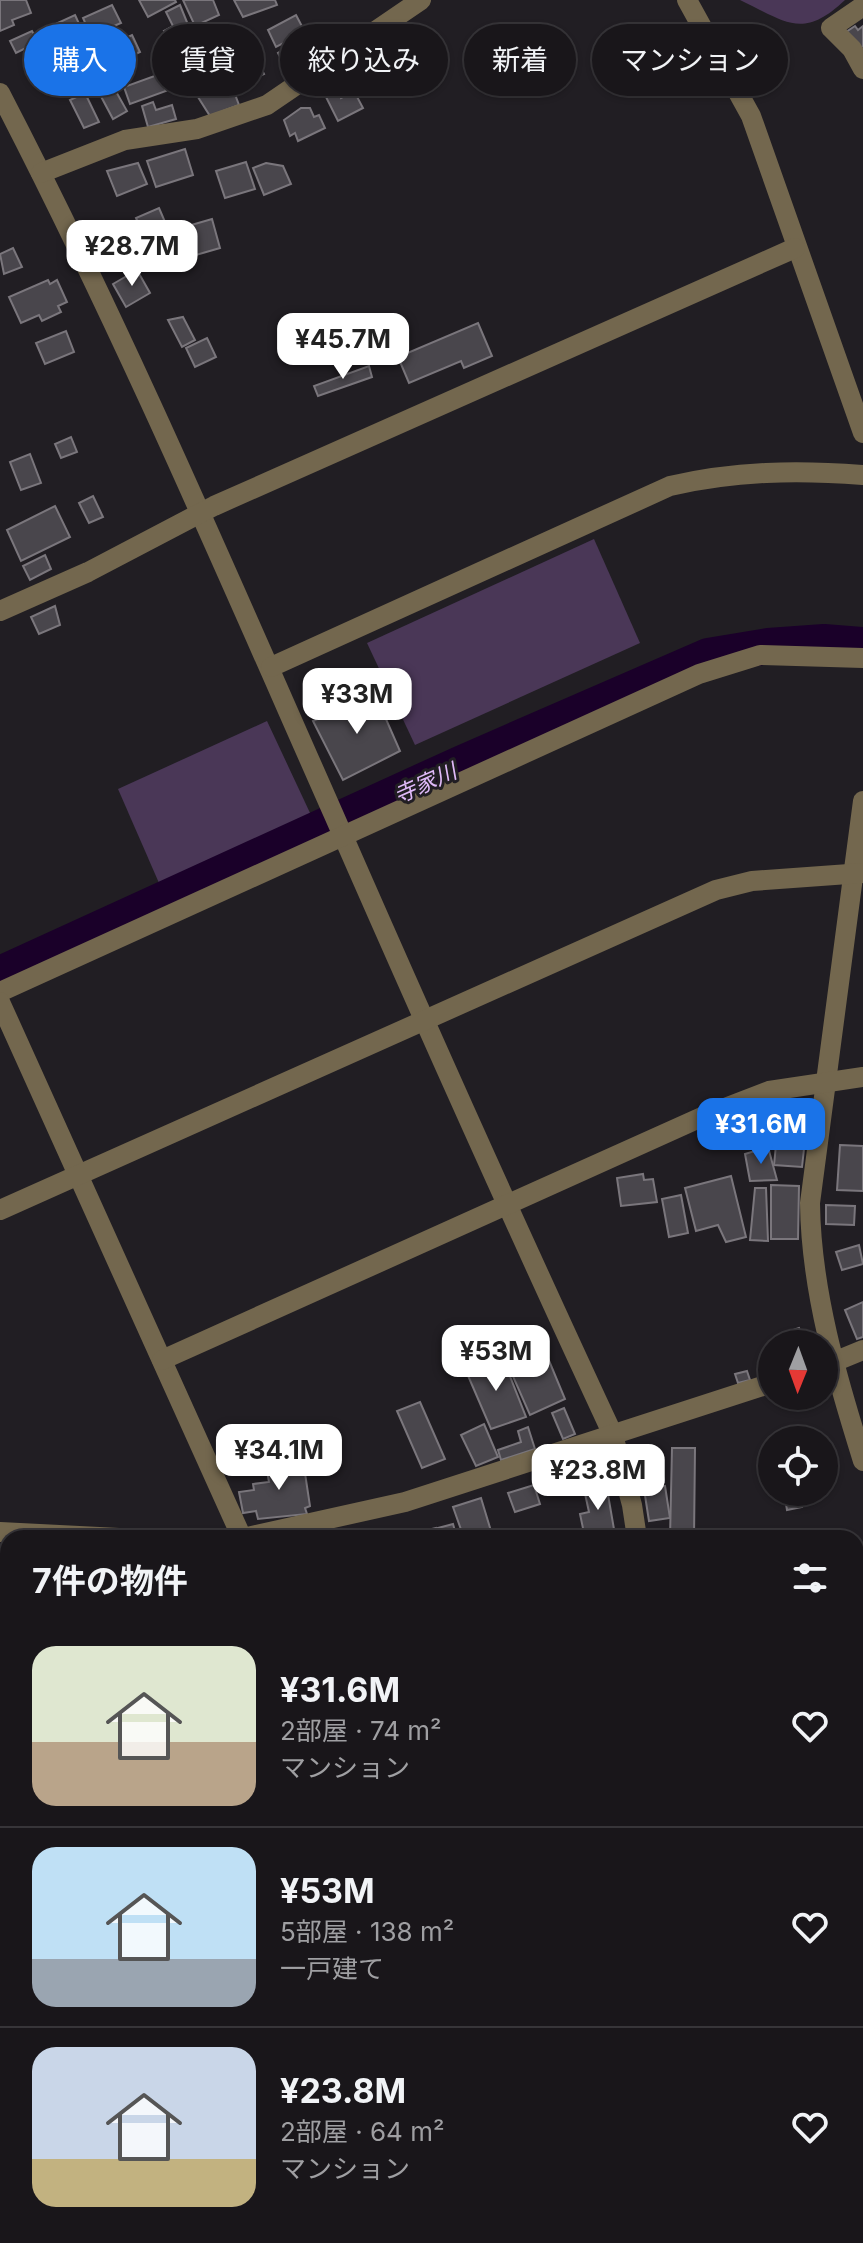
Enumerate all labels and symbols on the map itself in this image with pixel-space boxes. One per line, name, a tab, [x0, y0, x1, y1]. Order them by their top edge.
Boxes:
pin: ¥28.7M	[67, 220, 197, 288]
pin: ¥45.7M	[278, 313, 408, 381]
pin: ¥33M	[310, 668, 404, 736]
water label: 寺家川	[390, 757, 462, 808]
pin: ¥31.6M	[696, 1098, 826, 1166]
pin: ¥53M	[449, 1325, 543, 1393]
north arrow	[758, 1330, 838, 1410]
pin: ¥34.1M	[214, 1424, 344, 1492]
pin: ¥23.8M	[533, 1444, 663, 1512]

